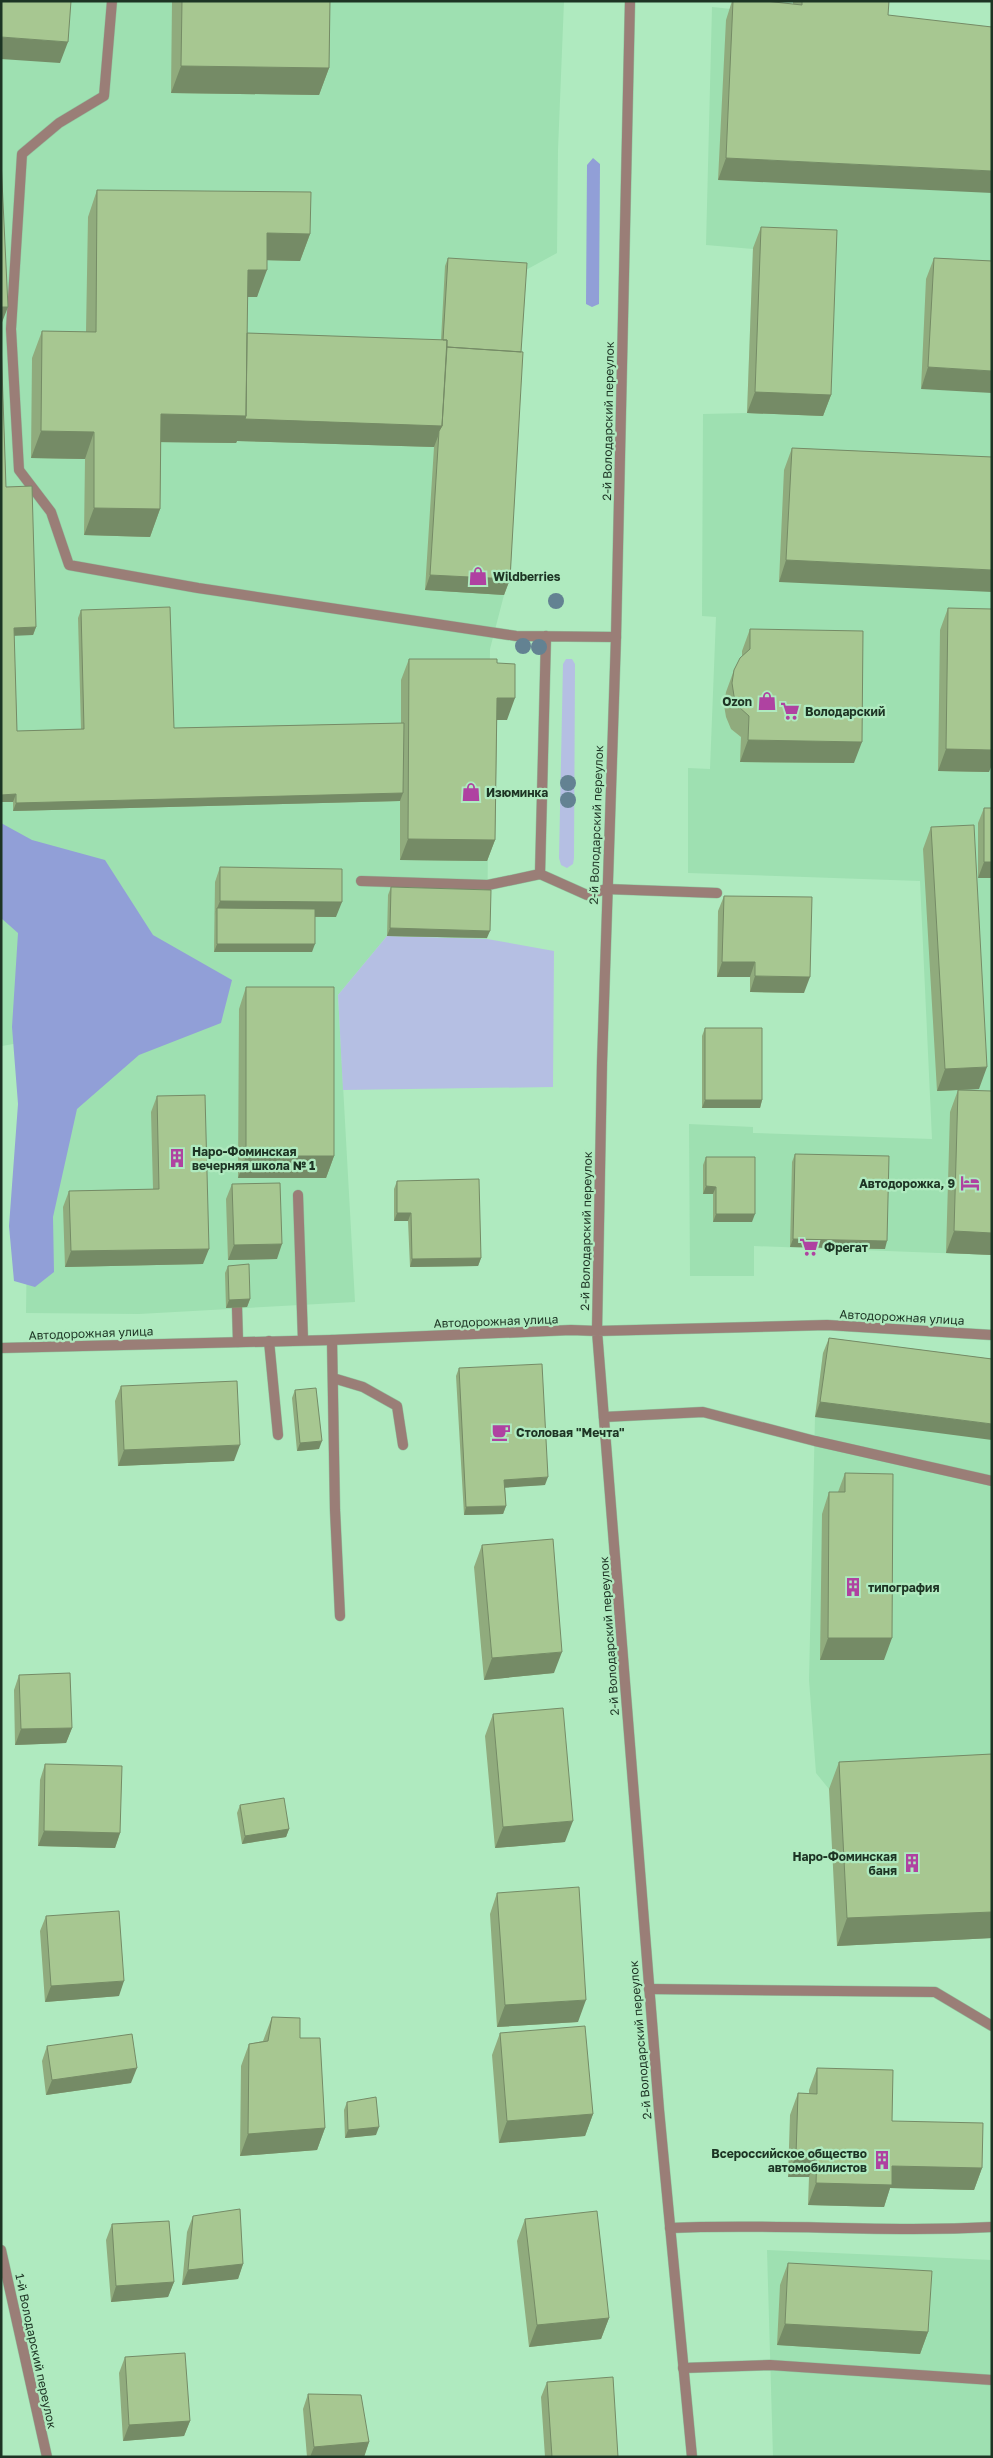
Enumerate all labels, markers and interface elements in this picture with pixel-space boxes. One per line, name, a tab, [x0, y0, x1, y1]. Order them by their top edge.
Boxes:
street label: 2-й Володарский переулок	[599, 341, 617, 501]
shop icon: Wildberries	[467, 565, 489, 587]
place label: Wildberries	[493, 569, 561, 584]
shop icon: Ozon	[756, 690, 778, 712]
place label: Ozon	[722, 694, 752, 709]
supermarket icon: Володарский	[779, 700, 801, 722]
place label: Володарский	[805, 704, 885, 719]
street label: 2-й Володарский переулок	[586, 745, 606, 905]
shop icon: Изюминка	[460, 781, 482, 803]
place label: Изюминка	[486, 785, 548, 800]
place label: Наро-Фоминская вечерняя школа № 1	[192, 1144, 315, 1173]
building icon: Наро-Фоминская вечерняя школа № 1	[166, 1147, 188, 1169]
street label: 2-й Володарский переулок	[577, 1151, 595, 1311]
hotel icon: Автодорожка, 9	[959, 1172, 981, 1194]
place label: Автодорожка, 9	[859, 1176, 955, 1191]
supermarket icon: Фрегат	[798, 1236, 820, 1258]
place label: Фрегат	[824, 1240, 868, 1255]
street label: Автодорожная улица	[839, 1306, 965, 1328]
street label: Автодорожная улица	[433, 1311, 559, 1331]
street label: Автодорожная улица	[28, 1323, 154, 1343]
cafe icon: Столовая "Мечта"	[490, 1421, 512, 1443]
place label: Столовая "Мечта"	[516, 1425, 625, 1440]
street label: 2-й Володарский переулок	[596, 1556, 622, 1716]
building icon: типография	[842, 1576, 864, 1598]
place label: типография	[868, 1580, 939, 1595]
place label: Наро-Фоминская баня	[792, 1849, 897, 1878]
building icon: Наро-Фоминская баня	[901, 1852, 923, 1874]
street label: 2-й Володарский переулок	[626, 1960, 654, 2120]
place label: Всероссийское общество автомобилистов	[711, 2146, 867, 2175]
building icon: Всероссийское общество автомобилистов	[871, 2149, 893, 2171]
street label: 1-й Володарский переулок	[12, 2272, 60, 2430]

